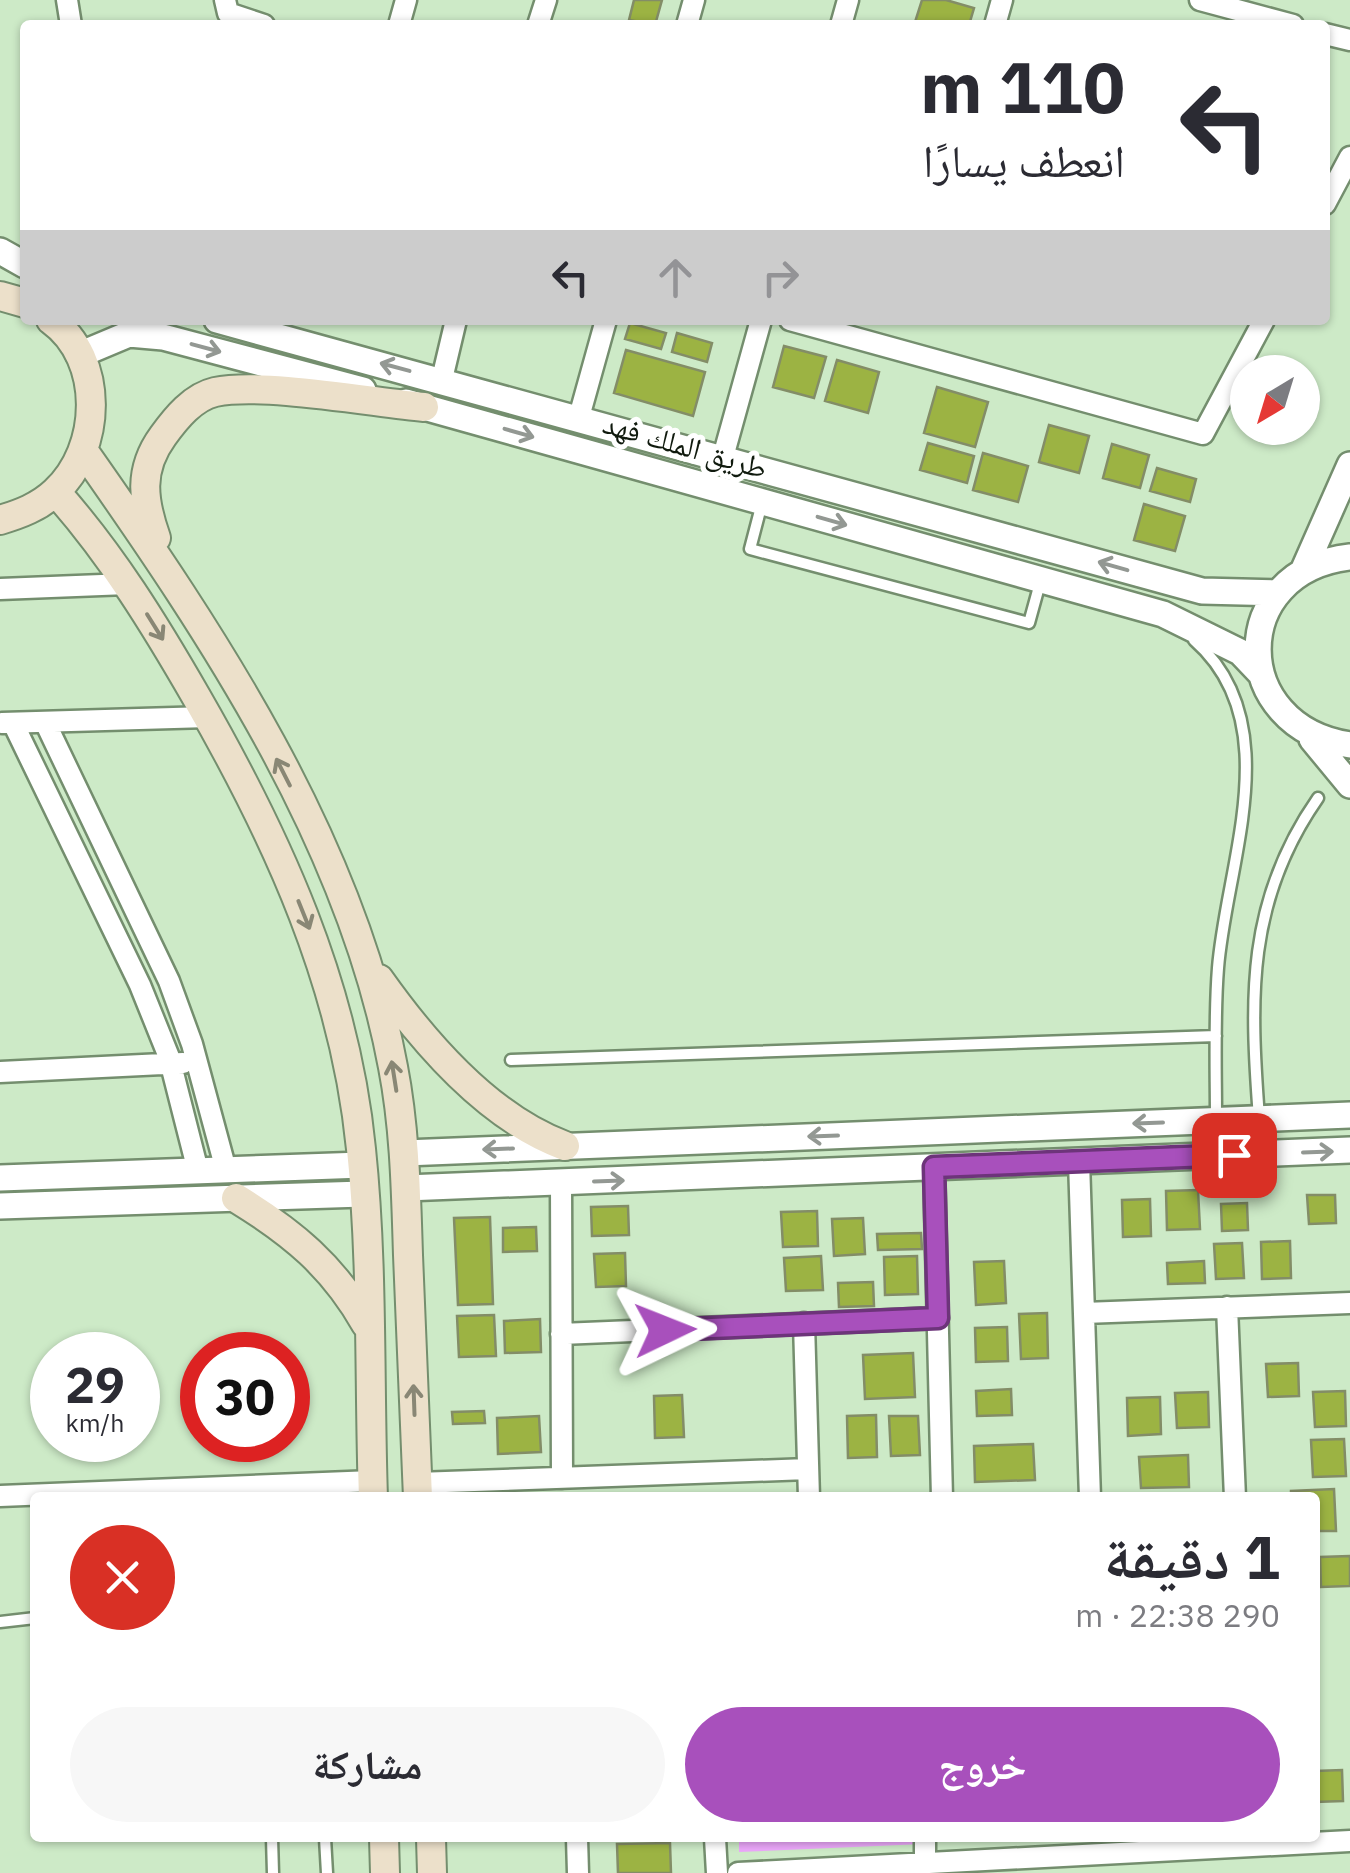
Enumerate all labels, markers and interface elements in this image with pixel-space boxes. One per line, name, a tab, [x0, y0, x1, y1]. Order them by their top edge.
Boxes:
text: 110 m	[920, 41, 1125, 132]
icon: left	[1160, 60, 1290, 190]
text: انعطف يسارًا	[923, 131, 1125, 189]
icon: left	[543, 250, 598, 305]
icon: ahead	[648, 250, 703, 305]
icon: right	[753, 250, 808, 305]
one-way arrow	[190, 340, 221, 359]
north arrow	[1230, 355, 1320, 445]
map controls	[1230, 355, 1320, 445]
one-way arrow	[380, 356, 411, 375]
street label: طريق الملك فهد	[599, 402, 772, 487]
one-way arrow	[503, 425, 535, 444]
one-way arrow	[816, 513, 847, 532]
one-way arrow	[1098, 556, 1129, 574]
one-way arrow	[145, 612, 165, 640]
one-way arrow	[273, 758, 292, 788]
one-way arrow	[297, 899, 315, 929]
one-way arrow	[384, 1060, 403, 1093]
pin	[1192, 1113, 1277, 1198]
one-way arrow	[1132, 1114, 1164, 1133]
one-way arrow	[807, 1127, 839, 1146]
icon: arrive	[1207, 1128, 1262, 1183]
one-way arrow	[483, 1140, 515, 1159]
one-way arrow	[1302, 1142, 1334, 1161]
one-way arrow	[592, 1171, 624, 1190]
position arrow	[613, 1278, 717, 1382]
speed limit sign: 30	[180, 1332, 310, 1462]
text: 29	[65, 1352, 125, 1417]
one-way arrow	[404, 1385, 423, 1417]
text: km/h	[66, 1406, 124, 1439]
text: 1 دقيقة	[1104, 1517, 1280, 1596]
button: close	[70, 1525, 175, 1630]
text: 290 m · 22:38	[1075, 1594, 1280, 1636]
button: مشاركة	[70, 1707, 665, 1822]
button: خروج	[685, 1707, 1280, 1822]

